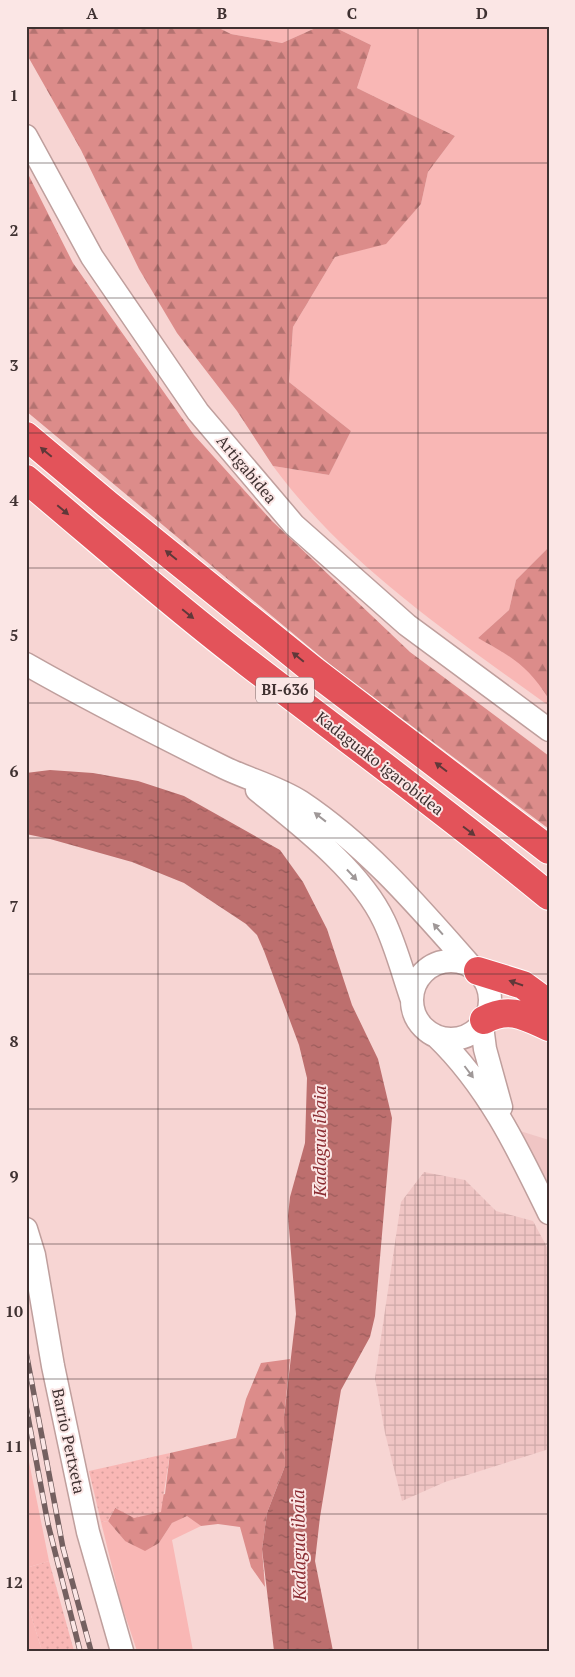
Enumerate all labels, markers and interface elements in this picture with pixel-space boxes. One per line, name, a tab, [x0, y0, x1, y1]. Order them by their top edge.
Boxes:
text: A	[86, 2, 98, 24]
text: B	[217, 2, 227, 24]
text: C	[347, 2, 357, 24]
text: D	[476, 2, 488, 24]
text: 1	[9, 84, 19, 106]
text: 2	[9, 219, 19, 241]
text: 3	[9, 354, 19, 376]
street label: Artigabidea	[212, 430, 282, 508]
one-way arrow	[40, 446, 52, 458]
text: 4	[9, 489, 19, 511]
one-way arrow	[57, 504, 69, 516]
one-way arrow	[165, 550, 178, 561]
one-way arrow	[181, 609, 194, 620]
text: 5	[9, 624, 19, 646]
one-way arrow	[291, 652, 304, 663]
road number: BI-636	[256, 678, 314, 702]
street label: Kadaguako igarobidea	[311, 706, 449, 820]
text: 6	[9, 760, 19, 782]
one-way arrow	[434, 762, 448, 772]
one-way arrow	[314, 811, 327, 822]
one-way arrow	[462, 825, 475, 836]
one-way arrow	[346, 869, 358, 881]
text: 7	[9, 895, 19, 917]
one-way arrow	[432, 922, 443, 935]
one-way arrow	[508, 979, 523, 987]
text: 8	[9, 1030, 19, 1052]
one-way arrow	[464, 1065, 474, 1079]
water label: Kadagua ibaia	[307, 1085, 331, 1198]
text: 9	[9, 1165, 19, 1187]
text: 10	[5, 1300, 23, 1322]
street label: Barrio Pertxeta	[47, 1386, 91, 1496]
text: 11	[5, 1435, 23, 1457]
water label: Kadagua ibaia	[285, 1489, 311, 1602]
text: 12	[5, 1571, 23, 1593]

